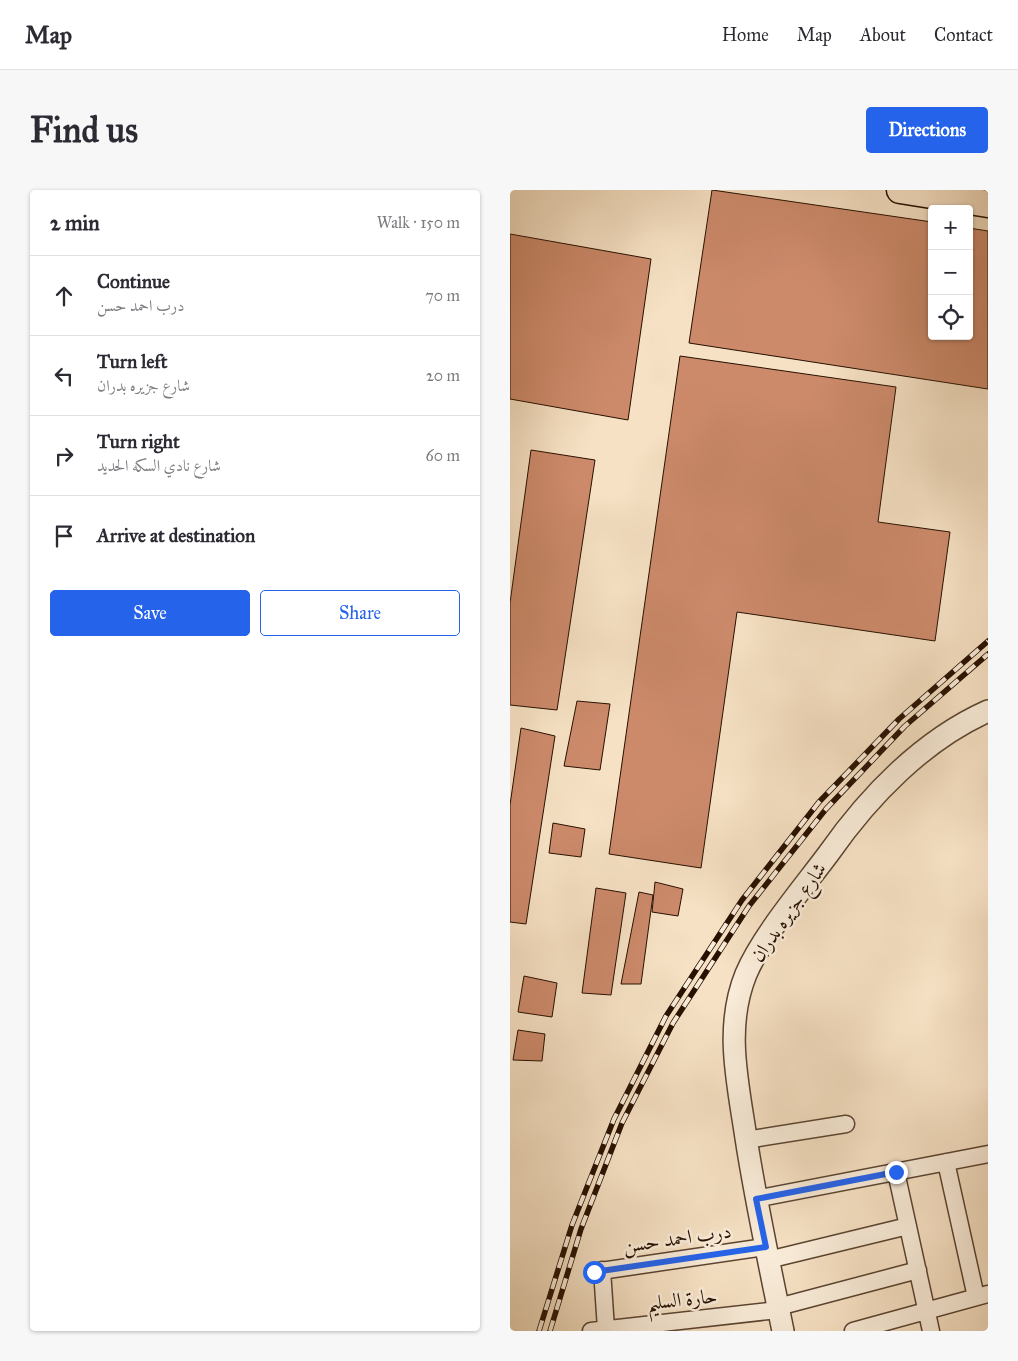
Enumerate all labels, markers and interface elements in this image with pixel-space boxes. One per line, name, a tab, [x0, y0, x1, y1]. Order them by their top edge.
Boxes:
text: Map	[25, 20, 72, 50]
text: Home	[722, 24, 769, 46]
text: Map	[797, 24, 832, 46]
text: About	[860, 24, 906, 46]
text: Contact	[934, 24, 993, 46]
button: Directions	[866, 107, 988, 153]
text: Find us	[30, 109, 138, 152]
map controls	[928, 205, 973, 340]
button: +	[928, 205, 973, 250]
text: 2 min	[50, 210, 100, 236]
text: Walk · 150 m	[377, 213, 460, 232]
button: −	[928, 250, 973, 295]
text: Continue	[97, 270, 170, 293]
icon: ahead	[50, 282, 78, 310]
text: 70 m	[425, 286, 460, 305]
button: locate	[928, 295, 973, 340]
text: درب احمد حسن	[97, 296, 184, 315]
text: Turn left	[97, 350, 167, 373]
icon: left	[50, 362, 78, 390]
text: 20 m	[426, 366, 460, 385]
text: شارع جزيره بدران	[97, 376, 190, 395]
text: Turn right	[97, 430, 180, 453]
icon: right	[50, 442, 78, 470]
text: 60 m	[426, 446, 460, 465]
text: شارع نادي السكه الحديد	[97, 456, 221, 475]
icon: arrive	[50, 522, 78, 550]
text: Arrive at destination	[97, 524, 255, 547]
button: Save	[50, 590, 250, 636]
button: Share	[260, 590, 460, 636]
street label: شارع جزيره بدران	[745, 858, 836, 970]
route end	[885, 1161, 908, 1184]
street label: درب احمد حسن	[621, 1219, 733, 1259]
route start	[583, 1261, 606, 1284]
street label: حارة السليم	[646, 1283, 719, 1323]

